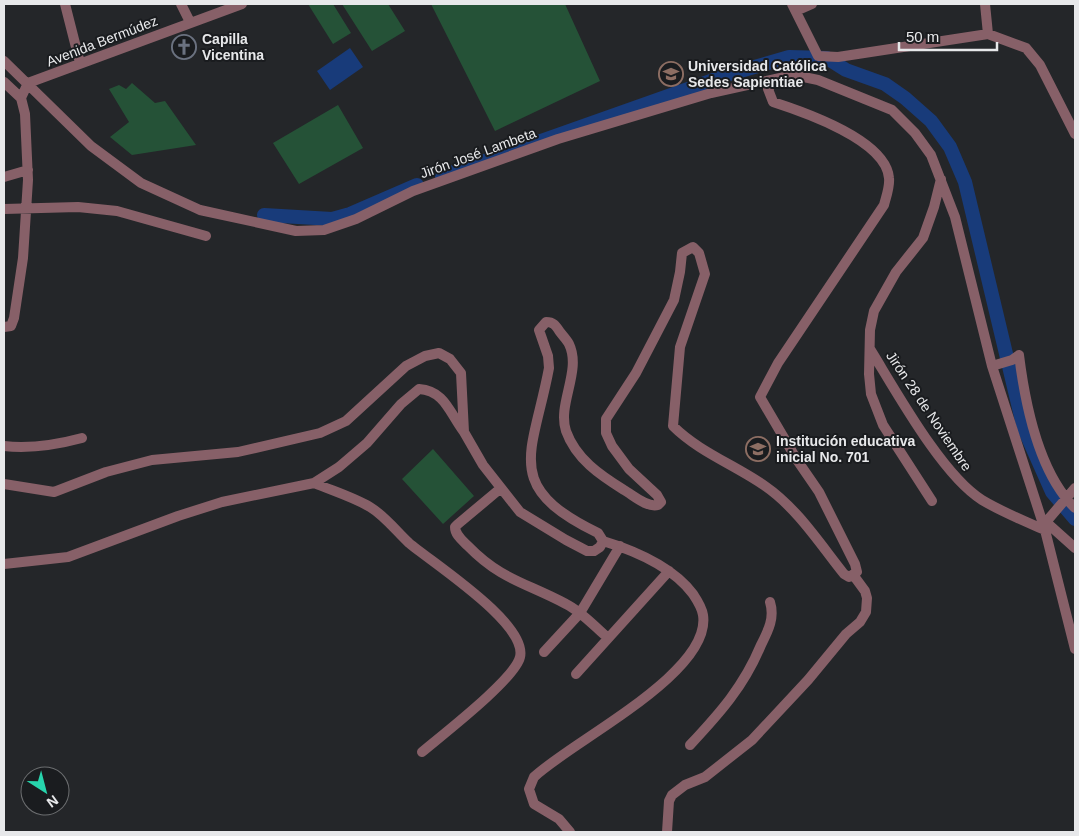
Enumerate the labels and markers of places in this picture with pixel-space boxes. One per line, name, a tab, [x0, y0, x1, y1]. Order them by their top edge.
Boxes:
place label: Capilla Vicentina	[202, 31, 264, 63]
church icon: Capilla Vicentina	[171, 34, 197, 60]
place label: Universidad Católica Sedes Sapientiae	[688, 58, 827, 90]
school or university icon: Universidad Católica Sedes Sapientiae	[658, 61, 684, 87]
place label: Institución educativa inicial No. 701	[776, 433, 915, 465]
school or university icon: Institución educativa inicial No. 701	[745, 436, 771, 462]

